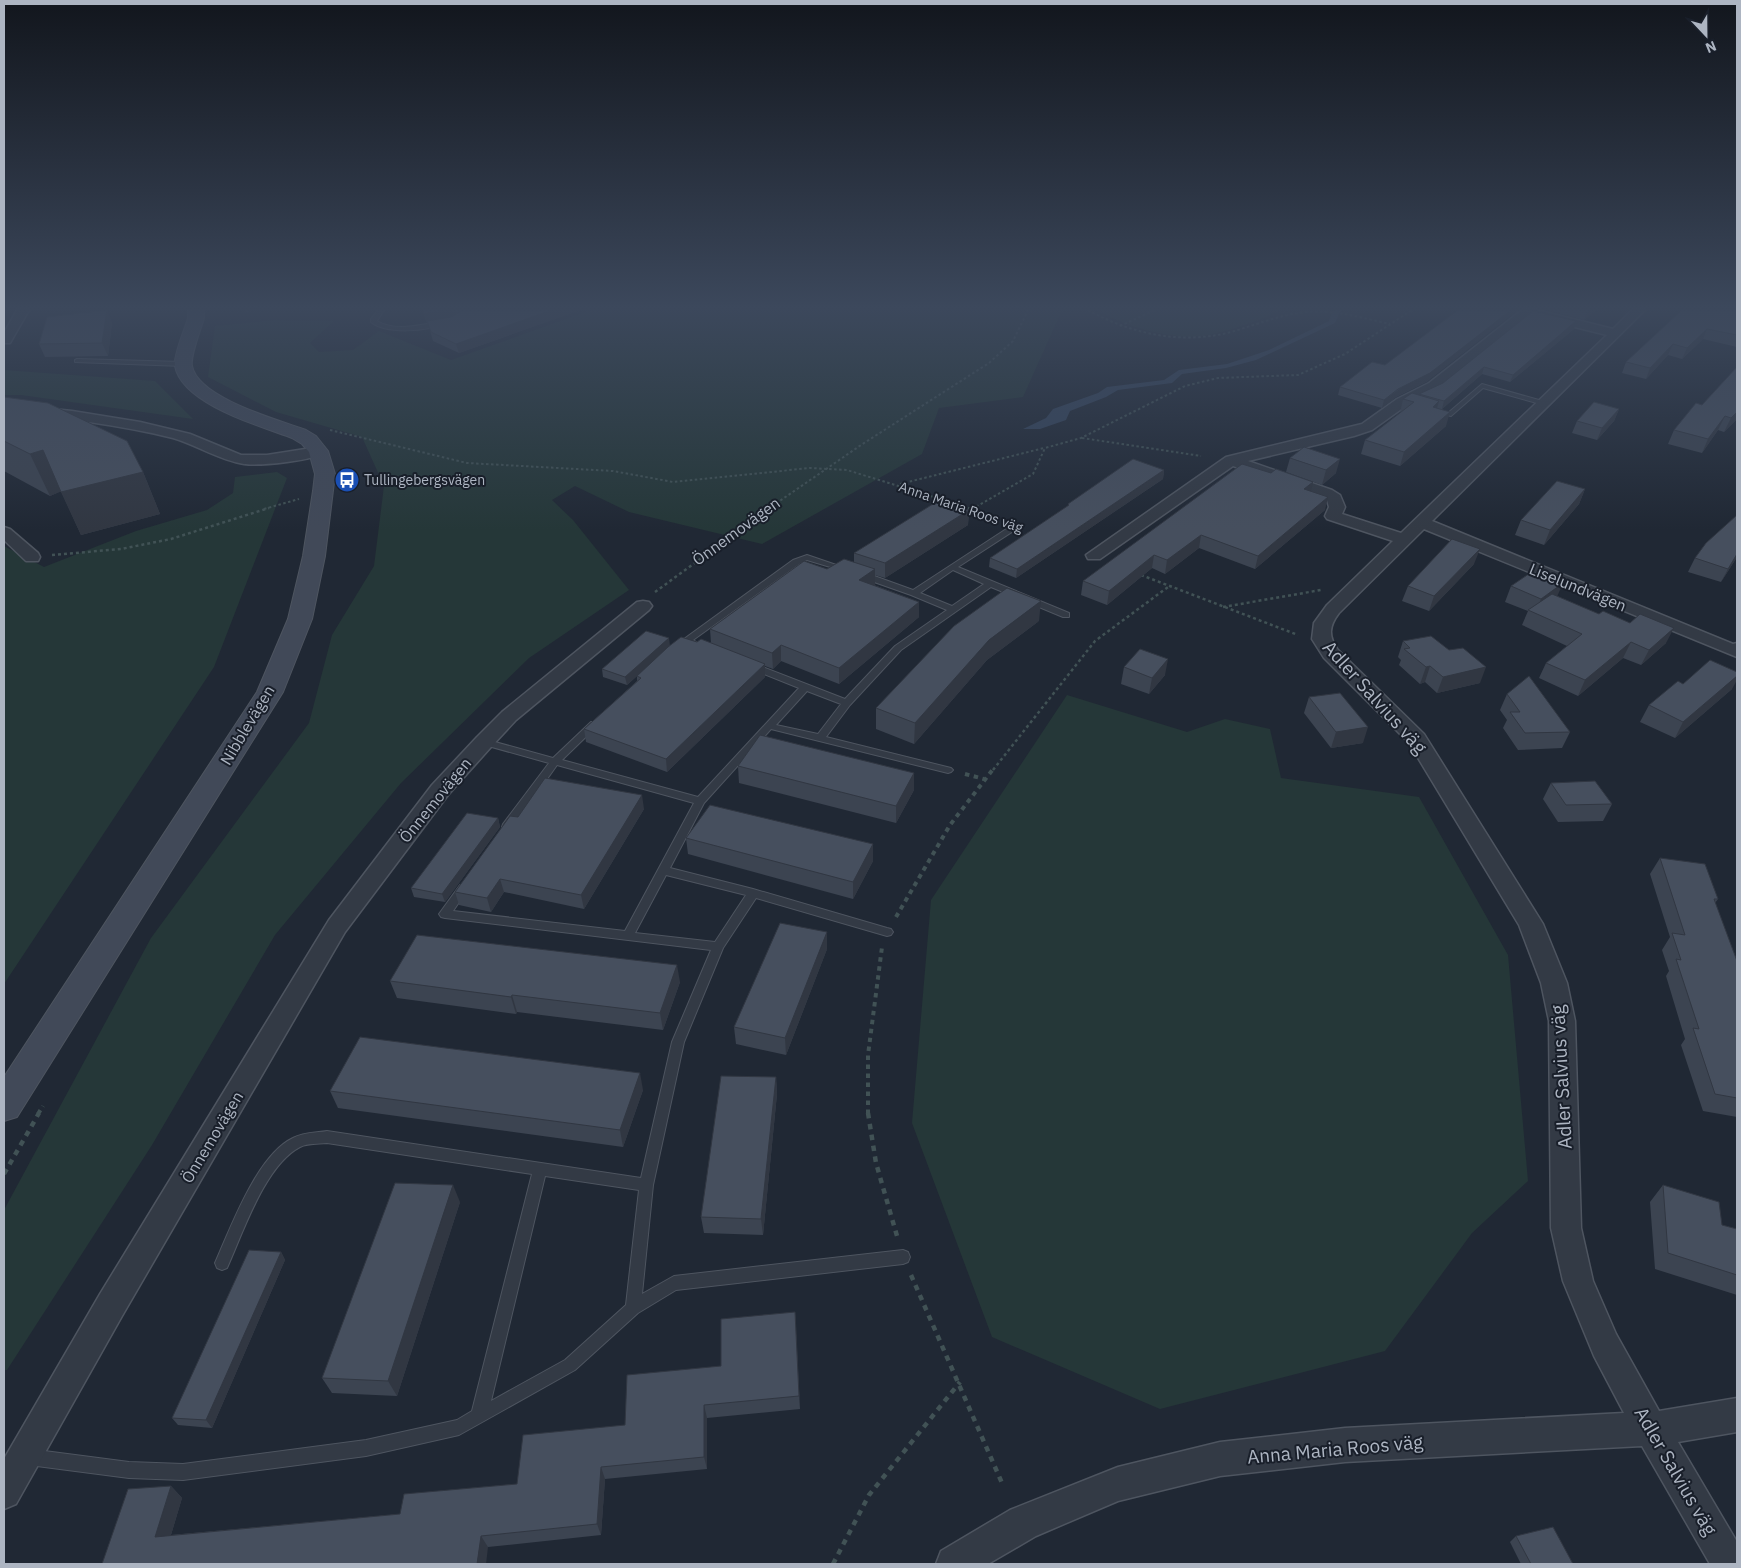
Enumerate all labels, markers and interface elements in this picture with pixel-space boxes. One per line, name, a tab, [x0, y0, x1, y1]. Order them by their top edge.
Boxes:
north arrow	[1681, 10, 1731, 60]
text: N	[1703, 37, 1719, 57]
bus stop icon: Tullingebergsvägen	[334, 467, 360, 493]
place label: Tullingebergsvägen	[364, 471, 485, 489]
street label: Anna Maria Roos väg	[897, 477, 1026, 537]
street label: Önnemovägen	[688, 492, 784, 570]
street label: Liselundvägen	[1527, 558, 1629, 616]
street label: Adler Salvius väg	[1318, 635, 1432, 759]
street label: Nibblevägen	[215, 682, 279, 768]
street label: Önnemovägen	[395, 753, 475, 847]
street label: Adler Salvius väg	[1545, 1004, 1577, 1150]
street label: Önnemovägen	[177, 1087, 247, 1187]
street label: Adler Salvius väg	[1630, 1402, 1722, 1540]
street label: Anna Maria Roos väg	[1246, 1429, 1424, 1469]

